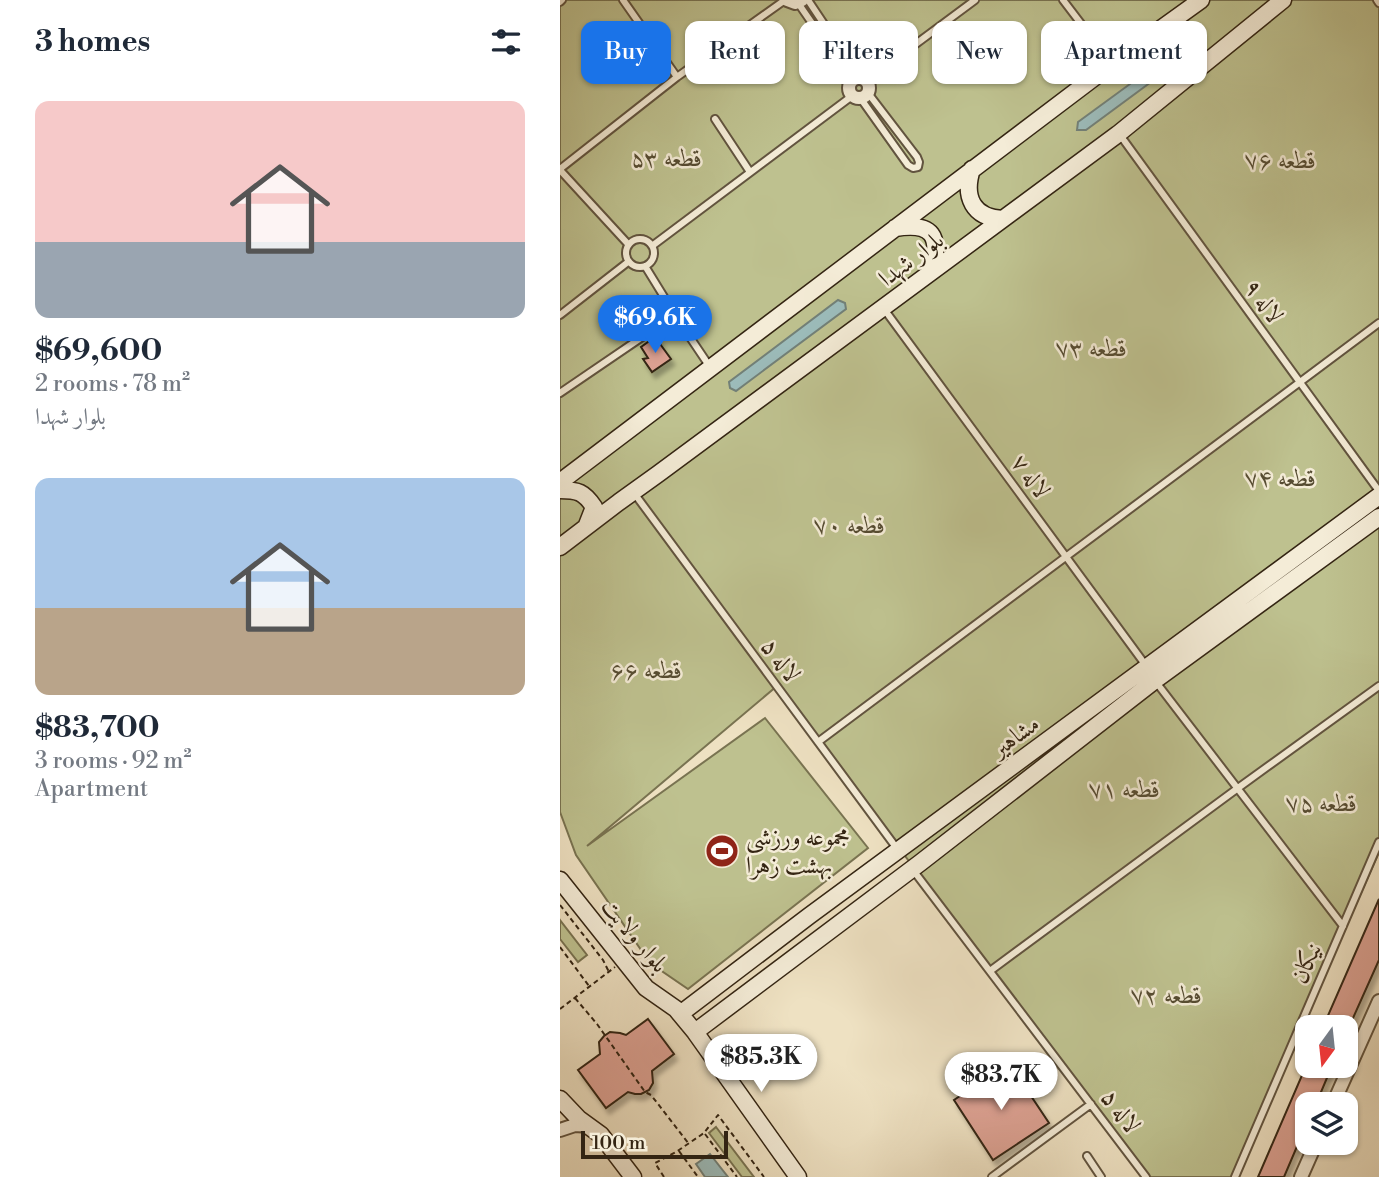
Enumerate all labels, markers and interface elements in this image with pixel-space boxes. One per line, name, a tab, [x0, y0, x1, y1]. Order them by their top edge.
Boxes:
chip: Buy	[581, 21, 671, 84]
chip: Rent	[685, 21, 785, 84]
chip: Filters	[799, 21, 918, 84]
chip: New	[932, 21, 1027, 84]
chip: Apartment	[1041, 21, 1207, 84]
text: 3 homes	[35, 23, 150, 61]
icon: filters	[487, 23, 525, 61]
park label: قطعه ۵۳	[631, 144, 703, 174]
icon: home	[217, 146, 343, 272]
park label: قطعه ۷۶	[1245, 146, 1317, 176]
street label: بلوار شهدا	[873, 226, 950, 294]
street label: لاله ۹	[1237, 274, 1289, 330]
pin: $69.6K	[598, 296, 712, 355]
text: $69.6K	[614, 304, 696, 332]
text: $69,600	[35, 332, 162, 370]
park label: قطعه ۷۳	[1056, 334, 1128, 364]
text: 2 rooms · 78 m²	[35, 370, 190, 398]
text: بلوار شهدا	[35, 403, 106, 431]
street label: لاله ۷	[1004, 449, 1056, 505]
park label: قطعه ۷۴	[1245, 464, 1317, 494]
park label: قطعه ۷۰	[814, 511, 886, 541]
icon: home	[217, 524, 343, 650]
street label: لاله ۵	[754, 633, 806, 689]
park label: قطعه ۶۶	[611, 656, 683, 686]
text: $83,700	[35, 709, 160, 747]
street label: مشاهیر	[983, 709, 1046, 766]
text: 3 rooms · 92 m²	[35, 747, 191, 775]
text: Apartment	[35, 775, 148, 803]
park label: قطعه ۷۱	[1089, 775, 1161, 805]
park label: قطعه ۷۵	[1286, 789, 1358, 819]
place label: مجموعه ورزشی بهشت زهرا	[746, 823, 850, 881]
sports icon: مجموعه ورزشی بهشت زهرا	[703, 832, 741, 870]
street label: بلوار ولایت	[594, 892, 674, 979]
street label: نیکان	[1285, 938, 1329, 988]
park label: قطعه ۷۲	[1131, 981, 1203, 1011]
north arrow	[1295, 1015, 1358, 1078]
map controls	[1295, 1015, 1358, 1155]
pin: $85.3K	[704, 1034, 818, 1094]
text: $85.3K	[720, 1043, 802, 1071]
pin: $83.7K	[944, 1052, 1058, 1112]
text: $83.7K	[961, 1061, 1041, 1089]
street label: لاله ۵	[1094, 1084, 1146, 1140]
button: layers	[1295, 1092, 1358, 1155]
scale bar	[581, 1128, 728, 1160]
text: 100 m	[592, 1131, 645, 1155]

